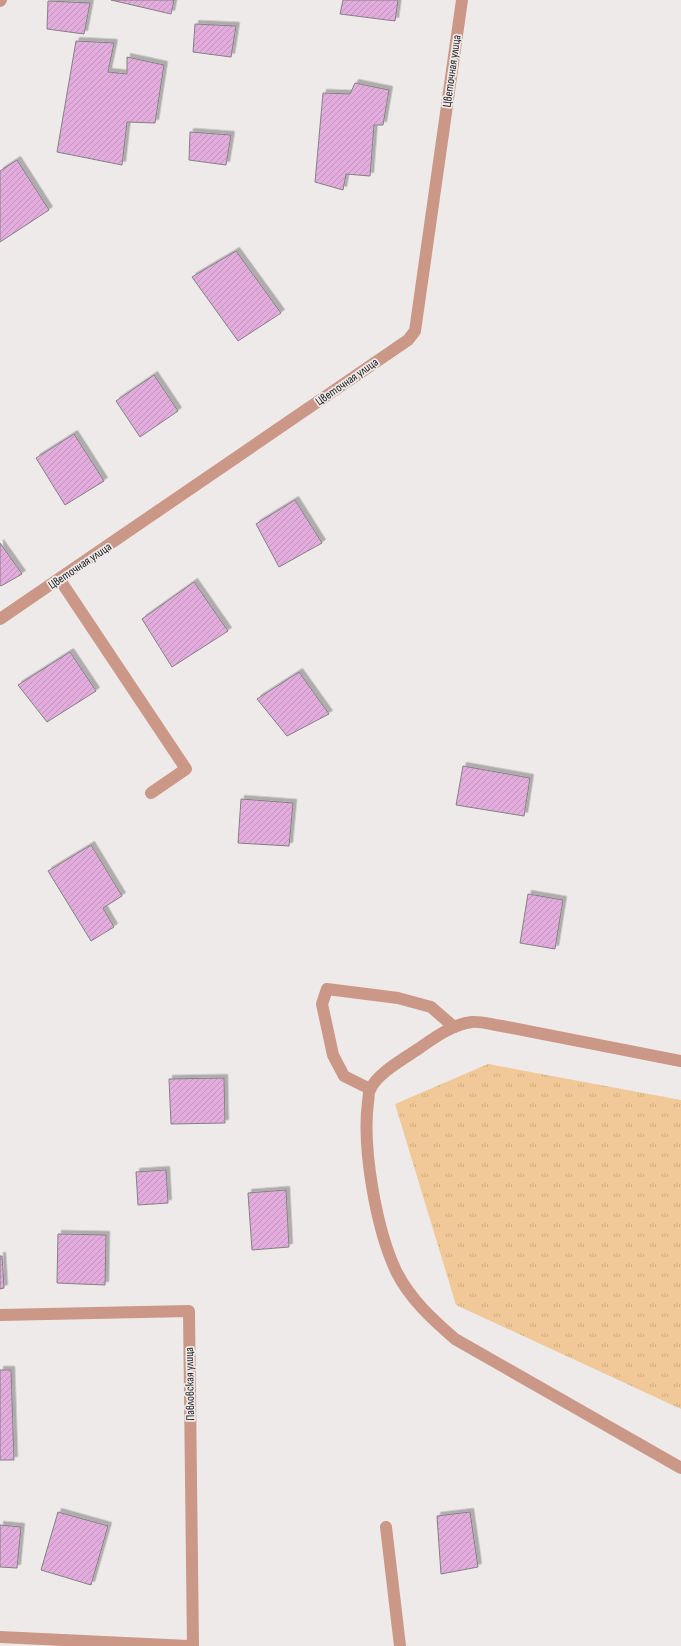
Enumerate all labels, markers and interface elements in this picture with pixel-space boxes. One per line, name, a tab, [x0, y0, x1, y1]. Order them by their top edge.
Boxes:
street label: Цветочная улица	[439, 33, 465, 108]
street label: Цветочная улица	[313, 355, 382, 409]
street label: Цветочная улица	[46, 539, 115, 593]
street label: Павловская улица	[182, 1347, 198, 1421]

